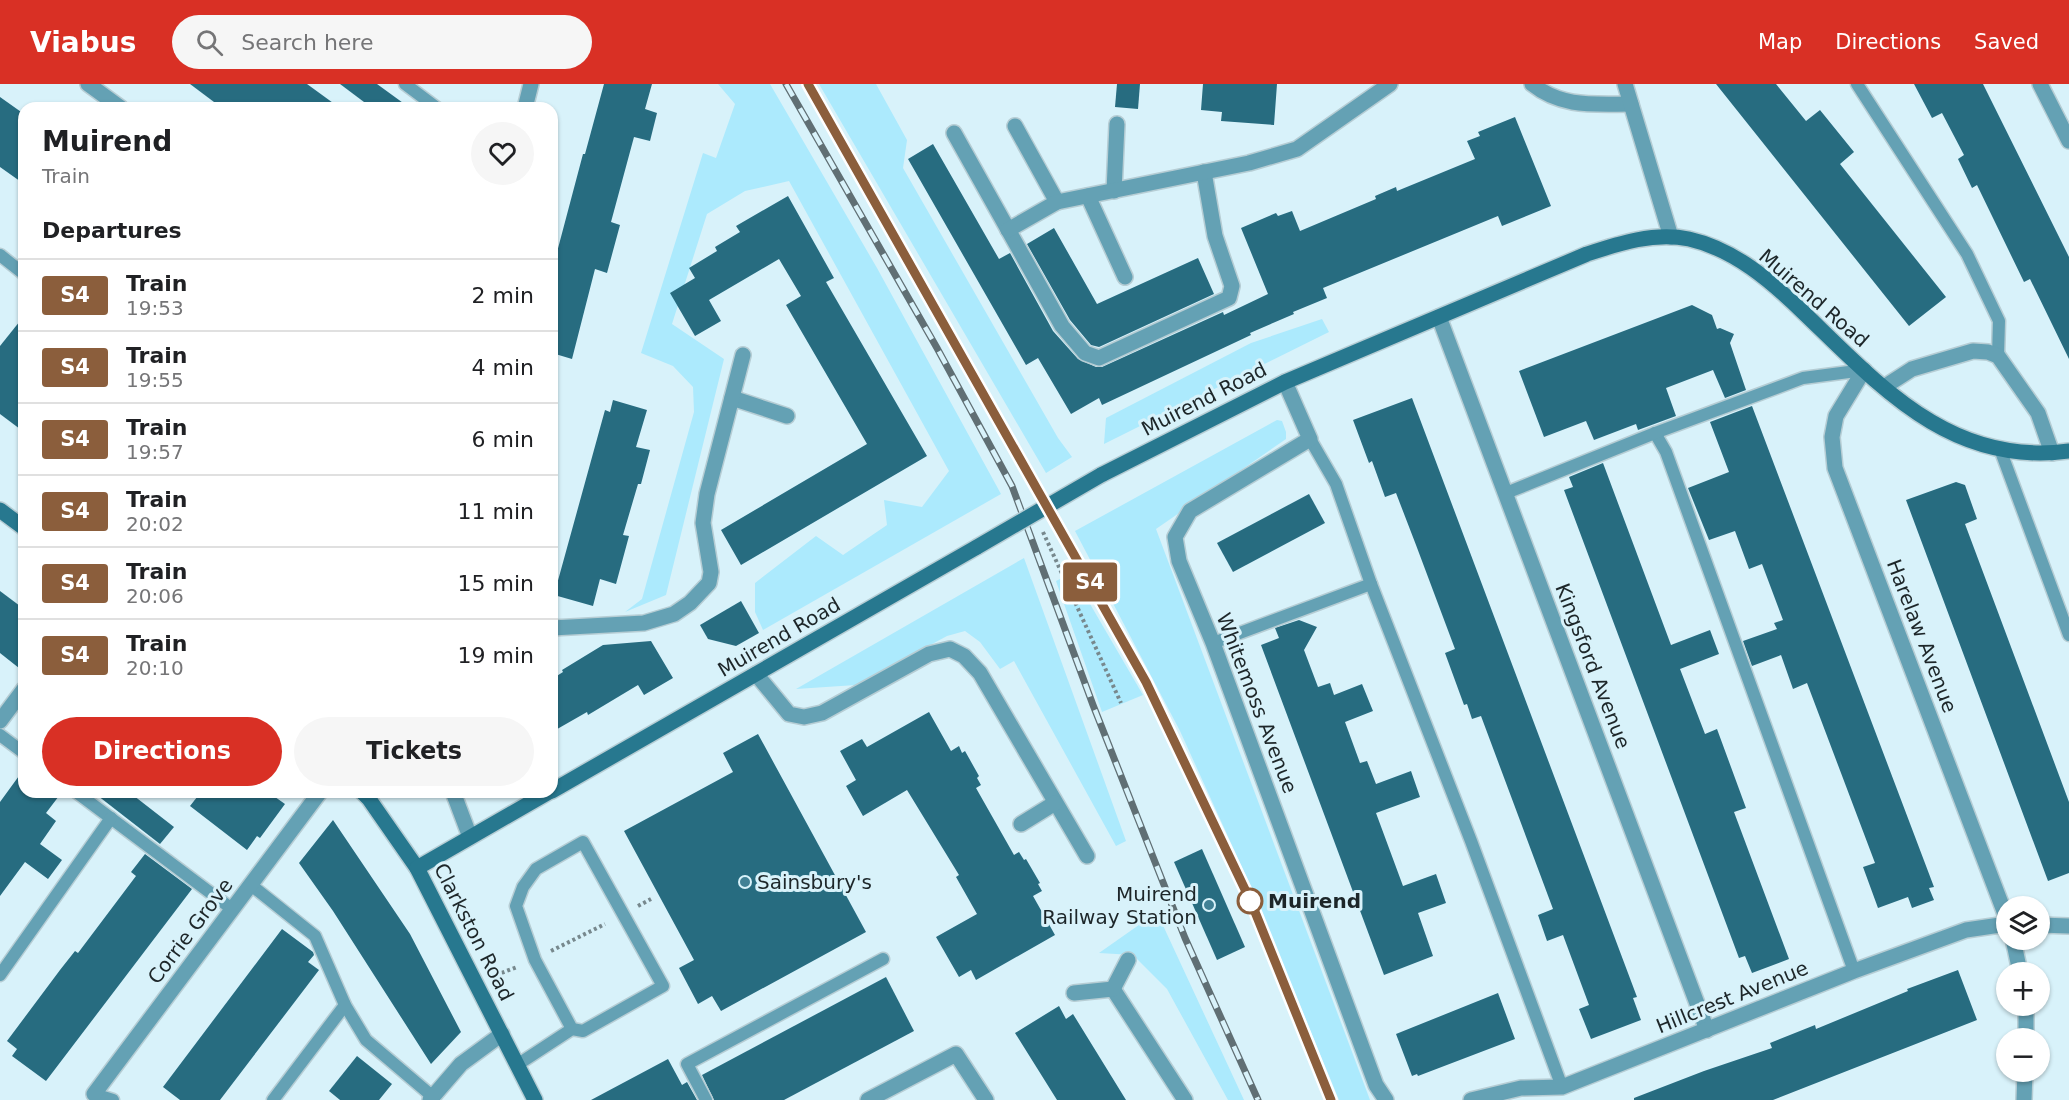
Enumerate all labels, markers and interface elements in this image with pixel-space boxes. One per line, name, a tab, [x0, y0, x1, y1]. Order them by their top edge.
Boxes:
search box	[172, 15, 592, 69]
text: Viabus	[30, 26, 136, 59]
icon: search	[193, 26, 226, 59]
text: Search here	[241, 30, 373, 55]
text: Map	[1758, 30, 1802, 54]
text: Directions	[1835, 30, 1941, 54]
text: Saved	[1974, 30, 2039, 54]
button: heart	[471, 122, 534, 185]
text: Muirend	[42, 125, 172, 158]
text: Train	[42, 164, 90, 188]
text: Departures	[42, 218, 182, 243]
street label: Muirend Road	[1754, 244, 1874, 352]
text: Train	[126, 271, 188, 296]
text: S4	[60, 283, 90, 307]
text: 2 min	[472, 283, 534, 308]
text: 19:53	[126, 296, 184, 320]
text: Train	[126, 343, 188, 368]
text: S4	[60, 355, 90, 379]
text: 4 min	[472, 355, 534, 380]
street label: Muirend Road	[1137, 357, 1271, 441]
text: 19:55	[126, 368, 184, 392]
text: Train	[126, 415, 188, 440]
text: S4	[60, 427, 90, 451]
text: 6 min	[472, 427, 534, 452]
text: 19:57	[126, 440, 184, 464]
text: Train	[126, 487, 188, 512]
text: S4	[60, 499, 90, 523]
text: 11 min	[458, 499, 534, 524]
text: 20:02	[126, 512, 184, 536]
street label: Harelaw Avenue	[1882, 556, 1962, 716]
text: Train	[126, 559, 188, 584]
line badge: S4	[1063, 562, 1117, 602]
text: S4	[1075, 570, 1105, 594]
text: S4	[60, 571, 90, 595]
text: 15 min	[458, 571, 534, 596]
street label: Kingsford Avenue	[1550, 580, 1636, 752]
text: 20:06	[126, 584, 184, 608]
street label: Muirend Road	[713, 592, 845, 682]
street label: Whitemoss Avenue	[1212, 609, 1302, 797]
text: Train	[126, 631, 188, 656]
text: S4	[60, 643, 90, 667]
text: 19 min	[458, 643, 534, 668]
text: 20:10	[126, 656, 184, 680]
button: Directions	[42, 717, 282, 786]
button: Tickets	[294, 717, 534, 786]
street label: Clarkston Road	[429, 859, 519, 1005]
place label: Sainsbury's	[757, 870, 872, 894]
street label: Corrie Grove	[142, 873, 238, 989]
marker: Sainsbury's	[738, 875, 752, 889]
place label: Muirend Railway Station	[1042, 882, 1197, 929]
marker: Muirend	[1237, 888, 1263, 914]
place label: Muirend	[1268, 889, 1361, 913]
map controls	[1996, 896, 2050, 1082]
button: layers	[1996, 896, 2050, 950]
marker: Muirend Railway Station	[1202, 898, 1216, 912]
street label: Hillcrest Avenue	[1653, 956, 1811, 1038]
button: +	[1996, 962, 2050, 1016]
button: −	[1996, 1028, 2050, 1082]

